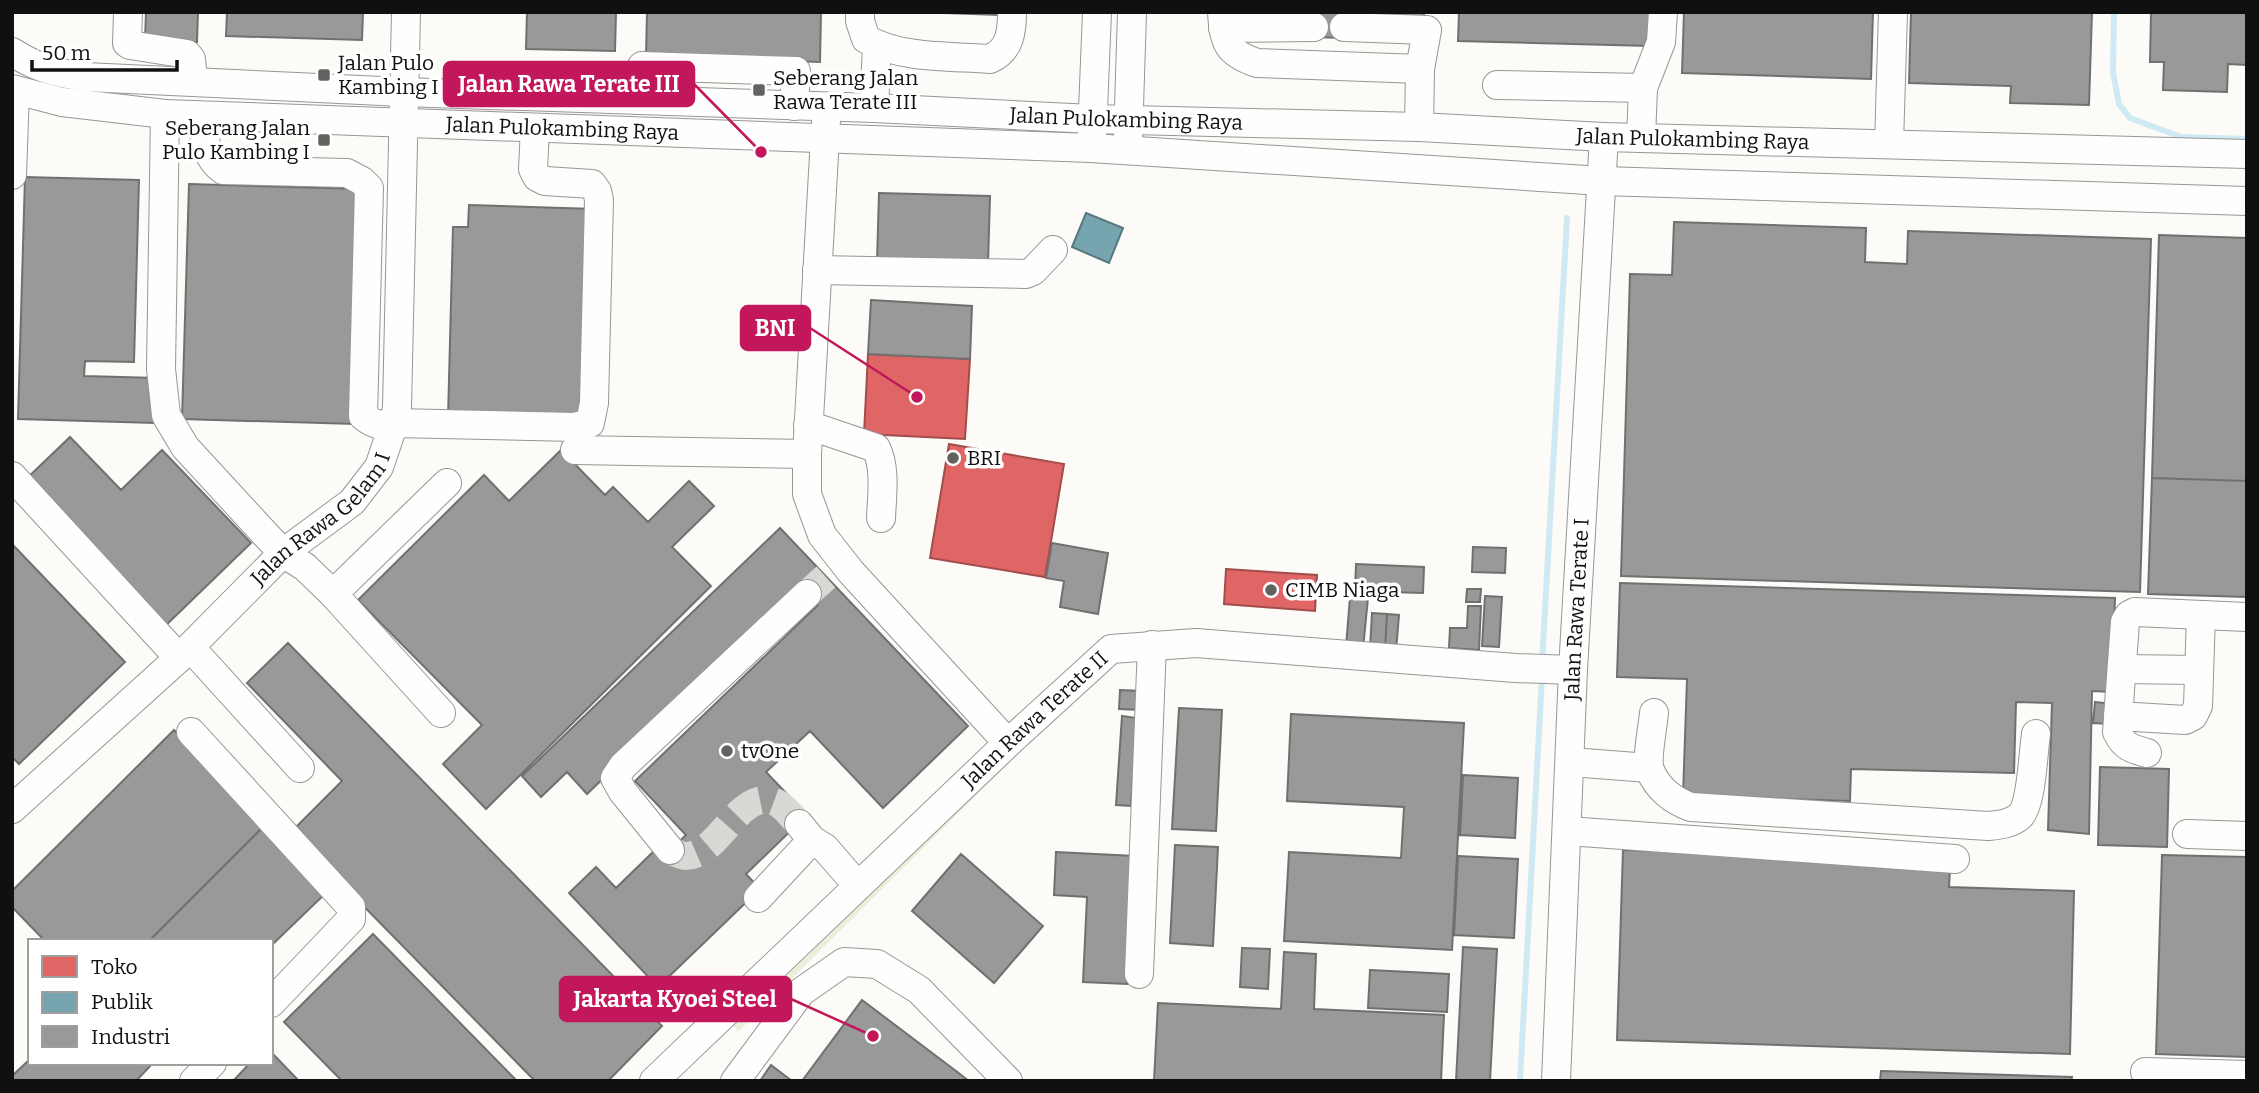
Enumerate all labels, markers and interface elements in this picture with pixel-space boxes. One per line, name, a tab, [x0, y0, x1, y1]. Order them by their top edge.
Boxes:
scale bar	[32, 28, 177, 72]
text: 50 m	[42, 40, 91, 66]
place label: Jalan Pulo Kambing I	[337, 50, 439, 100]
callout: Jalan Rawa Terate III	[444, 62, 694, 106]
place label: Seberang Jalan Rawa Terate III	[773, 65, 918, 115]
marker: Jalan Pulo Kambing I	[316, 67, 332, 83]
text: Jalan Rawa Terate III	[456, 70, 680, 98]
marker: Seberang Jalan Rawa Terate III	[751, 82, 767, 98]
street label: Jalan Pulokambing Raya	[1008, 102, 1244, 136]
street label: Jalan Pulokambing Raya	[444, 111, 680, 146]
place label: Seberang Jalan Pulo Kambing I	[162, 115, 310, 165]
street label: Jalan Pulokambing Raya	[1575, 122, 1810, 155]
marker: Seberang Jalan Pulo Kambing I	[316, 132, 332, 148]
callout: BNI	[741, 306, 810, 350]
text: BNI	[755, 314, 795, 342]
place label: BRI	[967, 445, 1001, 471]
street label: Jalan Rawa Gelam I	[245, 449, 396, 592]
marker: BRI	[945, 450, 961, 466]
street label: Jalan Rawa Terate I	[1559, 518, 1595, 702]
place label: CIMB Niaga	[1285, 577, 1400, 603]
marker: CIMB Niaga	[1263, 582, 1279, 598]
street label: Jalan Rawa Terate II	[955, 645, 1113, 794]
place label: tvOne	[741, 738, 799, 764]
marker: tvOne	[719, 743, 735, 759]
legend	[28, 939, 273, 1065]
text: Toko	[91, 954, 138, 980]
callout: Jakarta Kyoei Steel	[560, 977, 791, 1021]
text: Jakarta Kyoei Steel	[571, 985, 777, 1013]
text: Publik	[91, 989, 153, 1015]
text: Industri	[91, 1024, 170, 1050]

